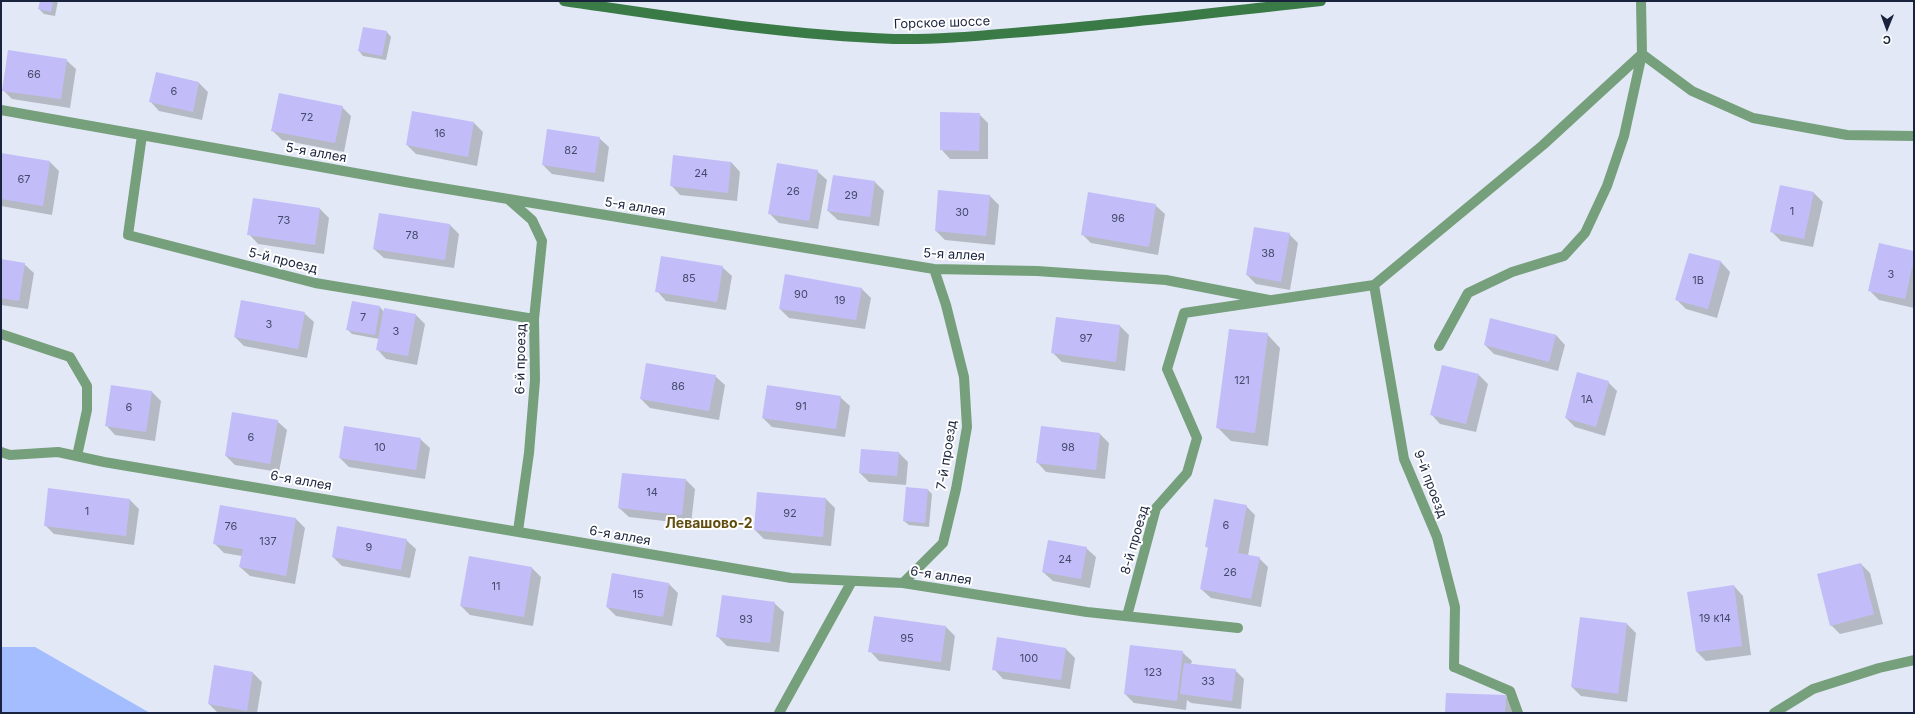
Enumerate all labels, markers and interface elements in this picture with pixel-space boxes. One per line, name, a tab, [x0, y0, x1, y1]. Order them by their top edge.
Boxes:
north arrow	[1867, 8, 1907, 48]
street label: Горское шоссе	[894, 14, 990, 32]
text: С	[1883, 33, 1891, 47]
house number: 66	[27, 68, 41, 82]
house number: 6	[171, 85, 177, 99]
house number: 72	[301, 111, 313, 125]
house number: 16	[434, 127, 446, 141]
street label: 5-я аллея	[284, 140, 348, 166]
house number: 82	[564, 144, 578, 158]
house number: 24	[694, 167, 708, 181]
house number: 67	[17, 173, 31, 187]
house number: 26	[786, 185, 800, 199]
house number: 29	[844, 189, 858, 203]
street label: 5-я аллея	[603, 194, 667, 220]
house number: 1	[1790, 205, 1794, 219]
house number: 30	[955, 206, 969, 220]
house number: 96	[1111, 212, 1125, 226]
house number: 73	[278, 214, 290, 228]
house number: 78	[406, 229, 418, 243]
street label: 5-й проезд	[247, 245, 319, 277]
street label: 5-я аллея	[923, 246, 985, 264]
house number: 38	[1261, 247, 1275, 261]
house number: 3	[1888, 268, 1894, 282]
house number: 85	[682, 272, 696, 286]
house number: 1В	[1692, 274, 1704, 288]
house number: 90	[794, 288, 808, 302]
house number: 19	[834, 294, 846, 308]
house number: 7	[360, 311, 366, 325]
house number: 3	[266, 318, 272, 332]
street label: 6-й проезд	[513, 323, 529, 395]
house number: 3	[393, 325, 399, 339]
house number: 97	[1080, 332, 1092, 346]
house number: 121	[1234, 374, 1250, 388]
house number: 86	[671, 380, 685, 394]
house number: 1А	[1581, 393, 1593, 407]
house number: 91	[795, 400, 807, 414]
house number: 6	[126, 401, 132, 415]
street label: 7-й проезд	[934, 419, 960, 491]
house number: 6	[248, 431, 254, 445]
house number: 10	[374, 441, 386, 455]
house number: 98	[1061, 441, 1075, 455]
street label: 9-й проезд	[1410, 448, 1450, 520]
street label: 6-я аллея	[269, 468, 333, 494]
house number: 14	[646, 486, 658, 500]
street label: 8-й проезд	[1118, 504, 1152, 576]
house number: 1	[85, 505, 89, 519]
house number: 92	[783, 507, 797, 521]
district label: Левашово-2	[665, 516, 753, 532]
house number: 6	[1223, 519, 1229, 533]
house number: 76	[225, 520, 237, 534]
street label: 6-я аллея	[588, 523, 652, 549]
house number: 137	[259, 535, 277, 549]
house number: 9	[366, 541, 372, 555]
house number: 24	[1058, 553, 1072, 567]
street label: 6-я аллея	[909, 563, 973, 589]
house number: 26	[1223, 566, 1237, 580]
house number: 11	[492, 580, 500, 594]
house number: 15	[632, 588, 644, 602]
house number: 19 к14	[1699, 612, 1731, 626]
house number: 93	[739, 613, 753, 627]
house number: 95	[900, 632, 914, 646]
house number: 100	[1020, 652, 1038, 666]
house number: 123	[1144, 666, 1162, 680]
house number: 33	[1201, 675, 1215, 689]

